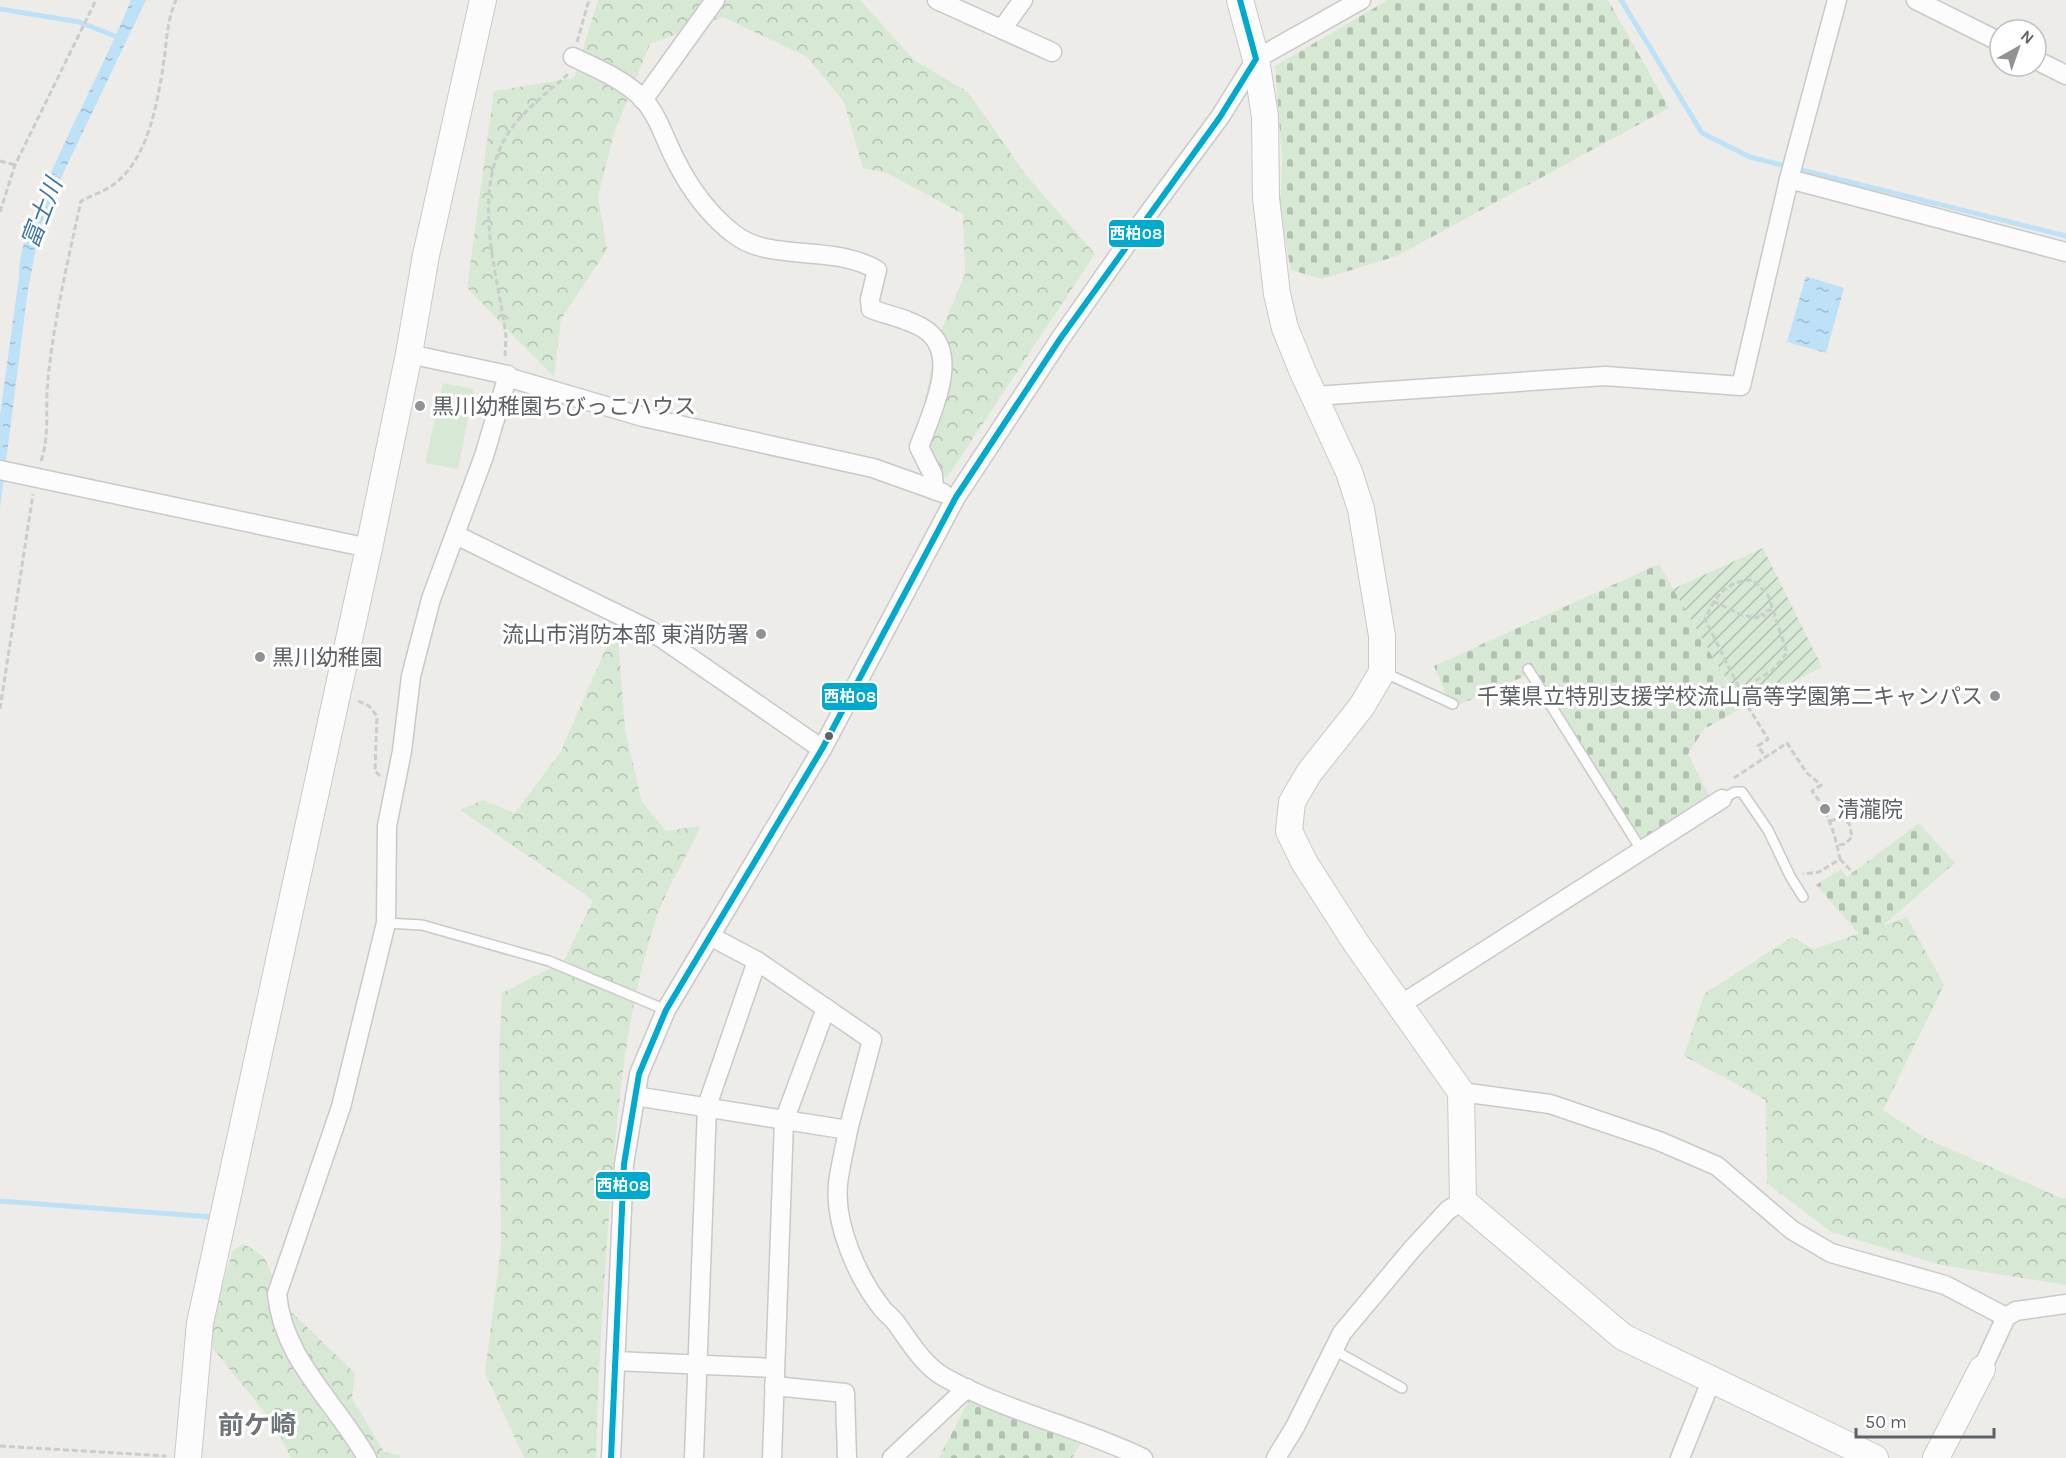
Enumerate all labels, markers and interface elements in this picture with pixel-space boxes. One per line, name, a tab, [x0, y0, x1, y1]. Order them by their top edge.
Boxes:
north arrow	[1988, 18, 2048, 78]
text: N	[2017, 26, 2038, 48]
water label: 富士川	[16, 172, 69, 252]
line badge: 西柏08	[1108, 219, 1165, 248]
text: 西柏08	[1110, 224, 1162, 243]
place label: 黒川幼稚園ちびっこハウス	[432, 394, 696, 420]
marker: 黒川幼稚園ちびっこハウス	[413, 399, 427, 413]
place label: 流山市消防本部 東消防署	[502, 622, 749, 648]
marker: 流山市消防本部 東消防署	[754, 627, 768, 641]
place label: 黒川幼稚園	[272, 645, 382, 671]
marker: 黒川幼稚園	[253, 650, 267, 664]
line badge: 西柏08	[821, 682, 878, 711]
place label: 千葉県立特別支援学校流山高等学園第二キャンパス	[1477, 684, 1983, 710]
text: 西柏08	[824, 687, 876, 706]
marker: 千葉県立特別支援学校流山高等学園第二キャンパス	[1988, 689, 2002, 703]
unlabelled marker	[823, 730, 835, 742]
place label: 清瀧院	[1837, 797, 1903, 823]
marker: 清瀧院	[1818, 802, 1832, 816]
line badge: 西柏08	[595, 1171, 651, 1200]
text: 西柏08	[597, 1176, 649, 1195]
scale bar	[1856, 1401, 1994, 1439]
district label: 前ケ崎	[218, 1410, 296, 1441]
text: 50 m	[1865, 1411, 1907, 1433]

